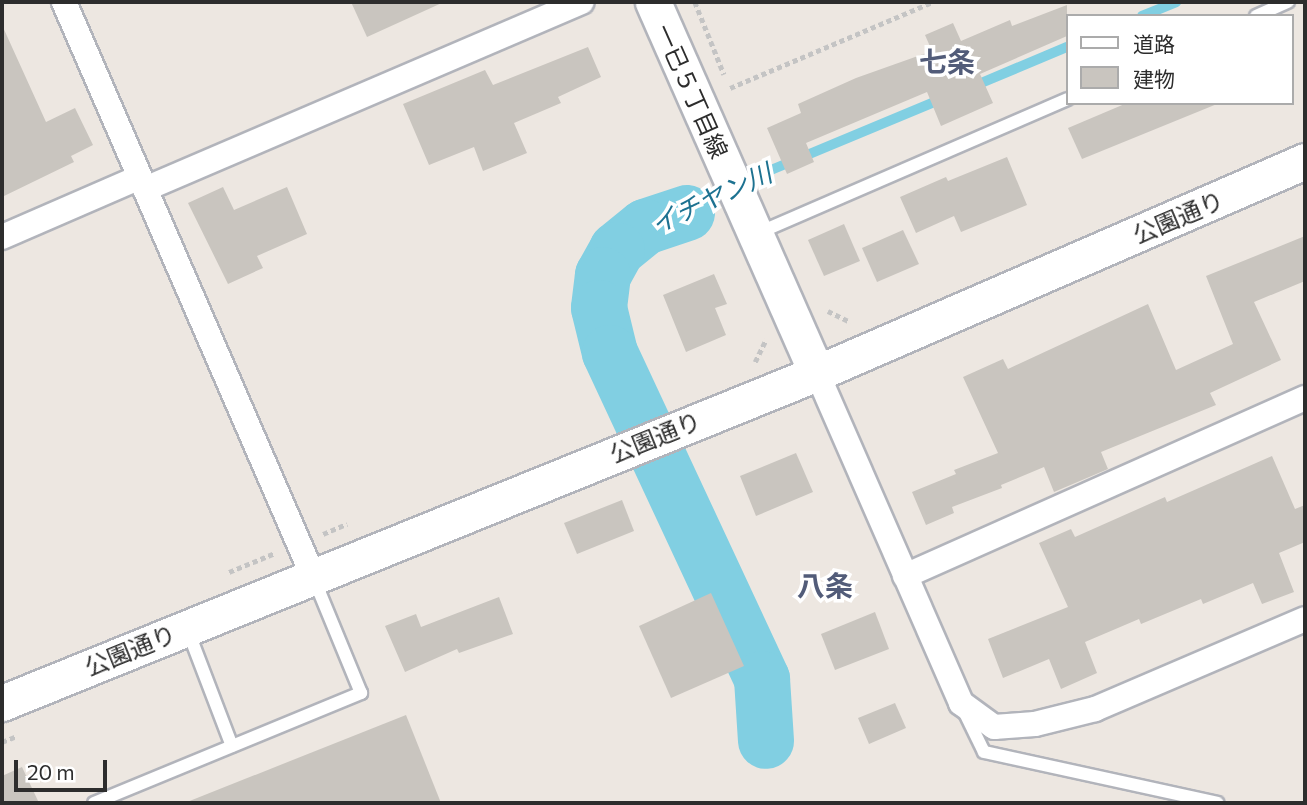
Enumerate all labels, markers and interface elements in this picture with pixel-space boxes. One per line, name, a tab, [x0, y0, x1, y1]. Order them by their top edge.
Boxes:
legend	[1066, 14, 1293, 105]
street label: 一已５丁目線	[650, 19, 734, 163]
text: 道路	[1133, 31, 1175, 56]
district label: 七条	[919, 44, 975, 78]
text: 建物	[1133, 66, 1175, 91]
water label: イチヤン川	[645, 156, 777, 240]
street label: 公園通り	[1128, 185, 1228, 249]
street label: 公園通り	[605, 406, 705, 468]
district label: 八条	[797, 568, 853, 602]
street label: 公園通り	[80, 619, 180, 681]
scale bar	[18, 746, 110, 790]
text: 20 m	[27, 759, 75, 784]

